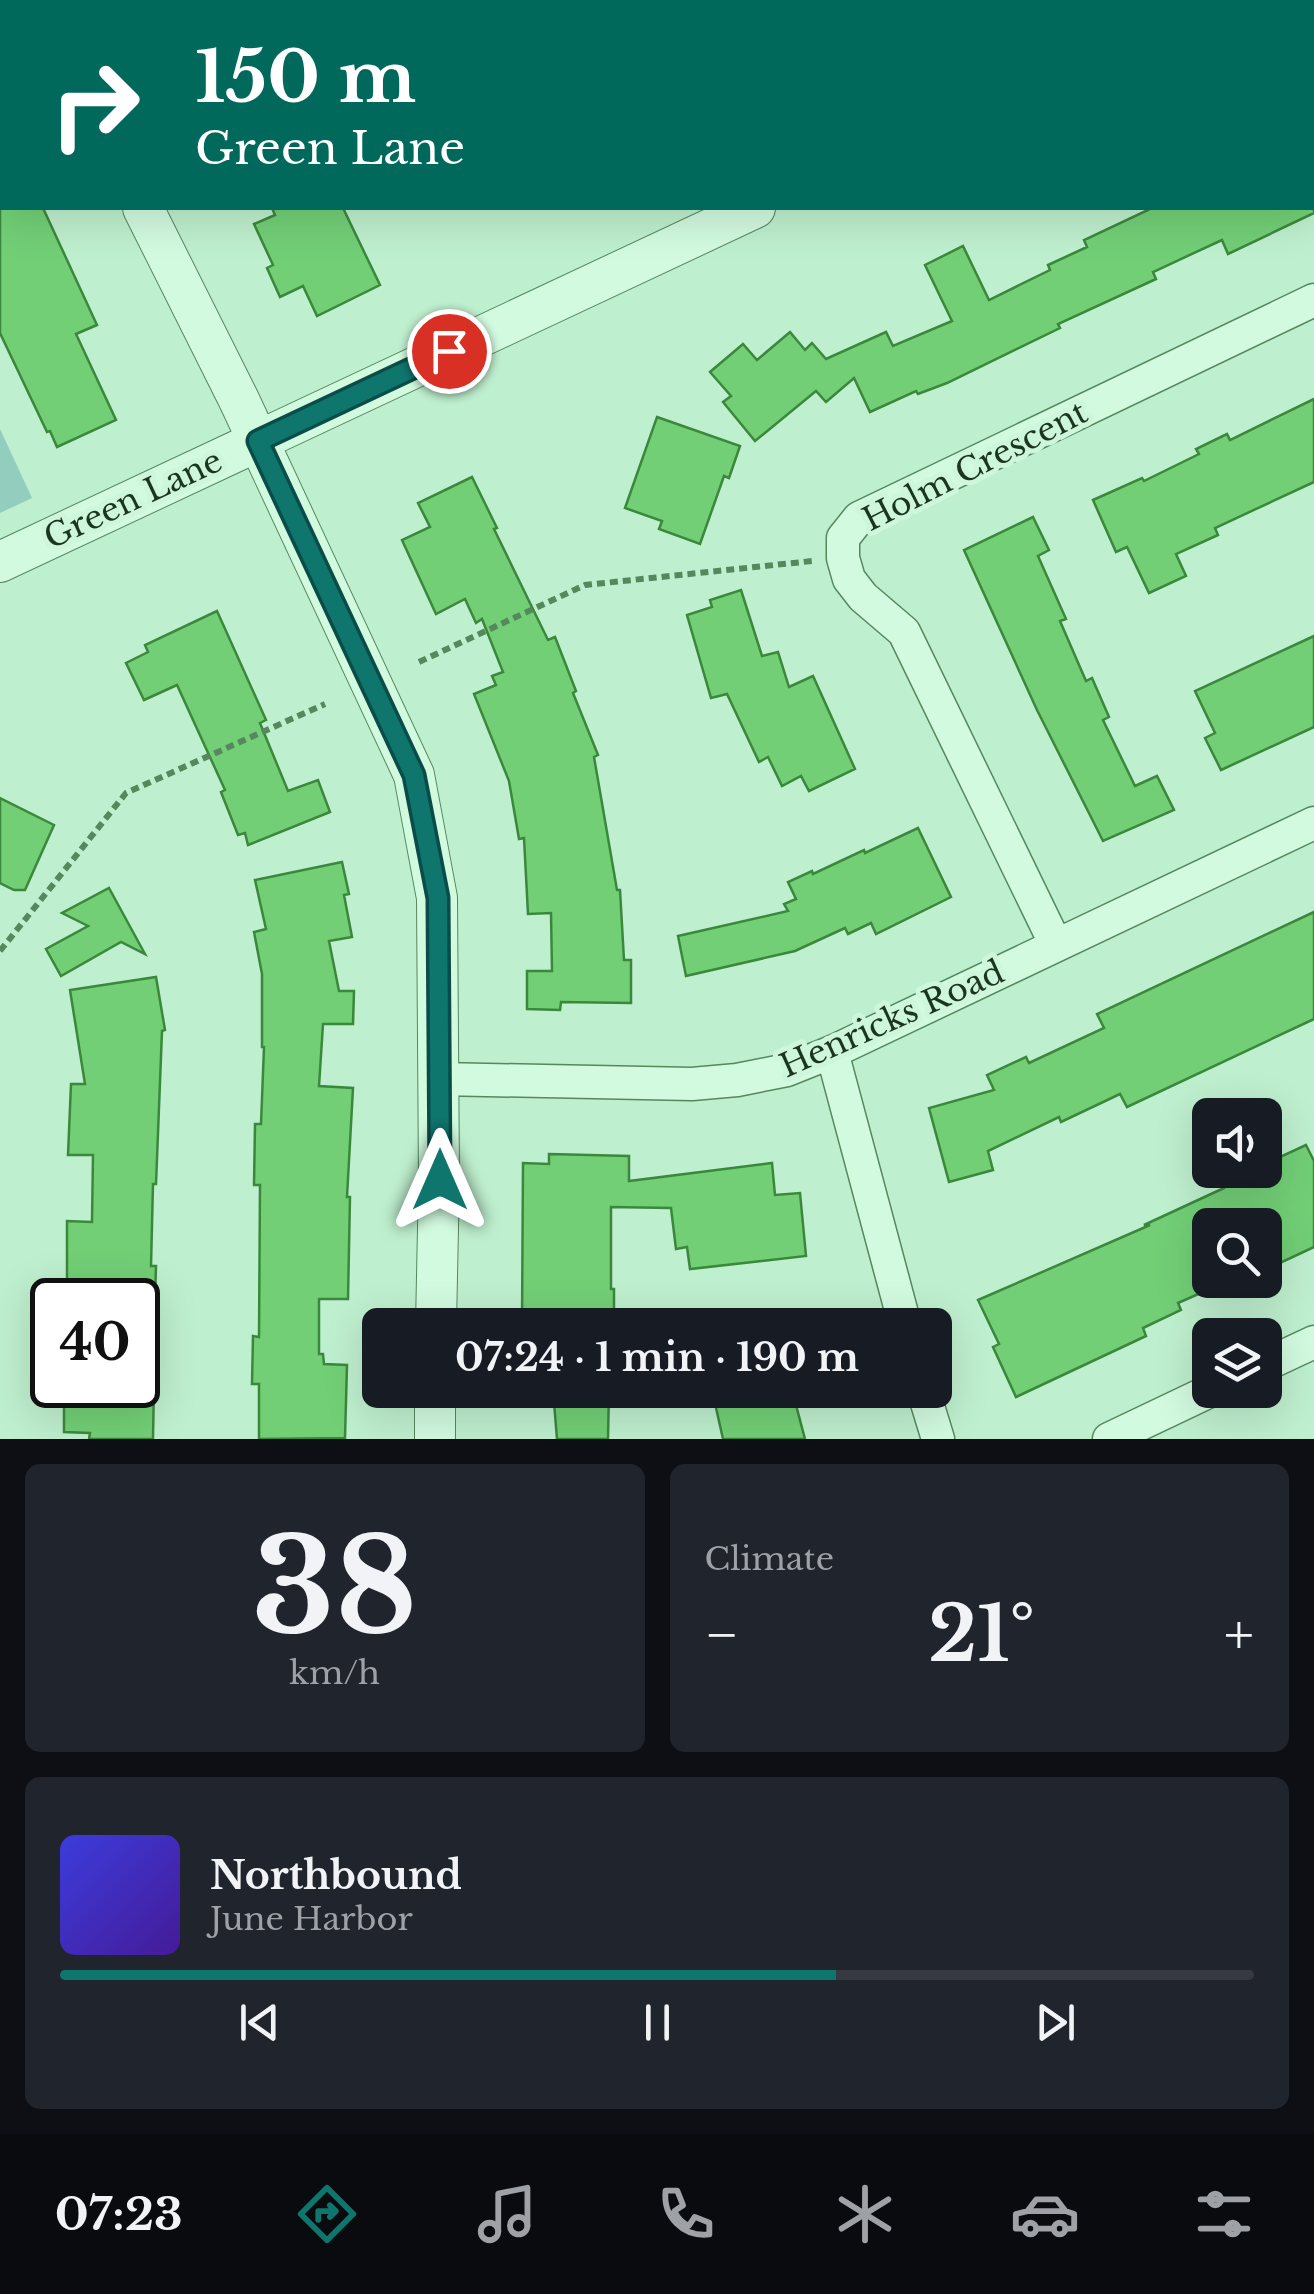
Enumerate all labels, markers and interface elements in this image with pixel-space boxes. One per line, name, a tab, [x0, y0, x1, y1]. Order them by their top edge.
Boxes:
text: 150 m	[195, 34, 416, 121]
icon: right	[30, 40, 160, 170]
text: Green Lane	[195, 120, 465, 176]
pin	[407, 309, 492, 394]
icon: arrive	[422, 324, 477, 379]
street label: Holm Crescent	[856, 392, 1094, 540]
street label: Green Lane	[38, 440, 228, 558]
street label: Henricks Road	[774, 952, 1010, 1086]
map controls	[1192, 1098, 1282, 1408]
button: sound	[1192, 1098, 1282, 1188]
position arrow	[388, 1128, 492, 1232]
button: search	[1192, 1208, 1282, 1298]
speed limit sign: 40	[30, 1278, 160, 1408]
button: layers	[1192, 1318, 1282, 1408]
text: 07:24 · 1 min · 190 m	[455, 1334, 859, 1381]
text: 38	[252, 1507, 417, 1668]
text: Climate	[705, 1539, 834, 1579]
text: 21°	[928, 1588, 1035, 1681]
text: −	[705, 1601, 739, 1669]
text: +	[1224, 1601, 1254, 1669]
text: km/h	[289, 1653, 380, 1693]
text: Northbound	[210, 1852, 462, 1899]
text: June Harbor	[210, 1899, 413, 1939]
icon: previous	[232, 1995, 287, 2050]
icon: pause	[630, 1995, 685, 2050]
icon: next	[1028, 1995, 1083, 2050]
icon: directions	[292, 2179, 362, 2249]
icon: music	[472, 2179, 542, 2249]
icon: phone	[651, 2179, 721, 2249]
icon: climate	[830, 2179, 900, 2249]
icon: car	[1010, 2179, 1080, 2249]
icon: filters	[1189, 2179, 1259, 2249]
text: 07:23	[55, 2186, 183, 2242]

